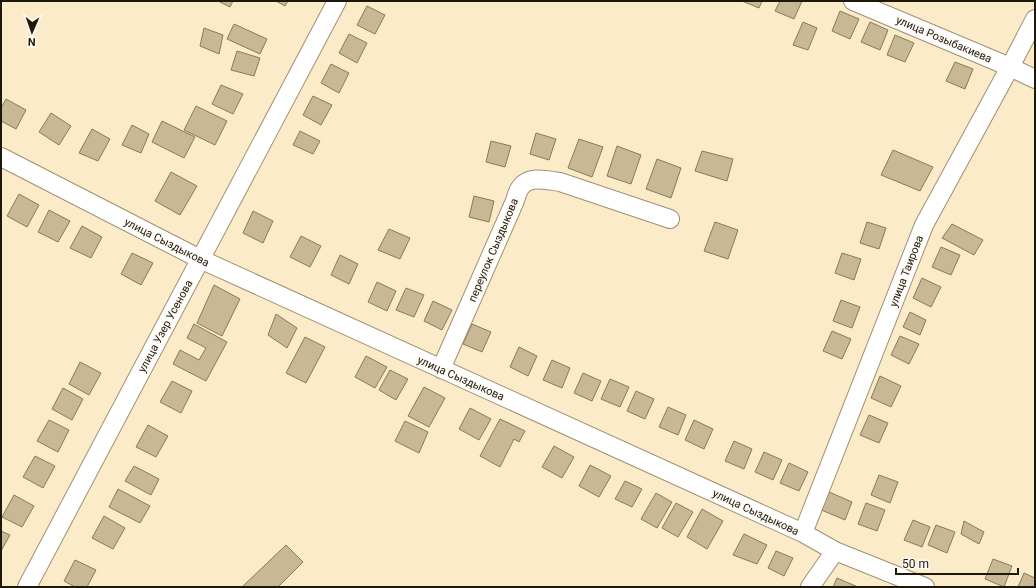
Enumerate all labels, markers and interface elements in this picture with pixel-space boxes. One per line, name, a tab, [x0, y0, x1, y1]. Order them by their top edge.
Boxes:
north arrow	[12, 12, 52, 52]
street label: улица Розыбакиева	[894, 13, 994, 66]
text: N	[27, 35, 36, 48]
street label: переулок Сыздыкова	[466, 196, 521, 304]
street label: улица Сыздыкова	[122, 215, 212, 270]
street label: улица Таирова	[887, 233, 926, 309]
street label: улица Узер Усенова	[136, 278, 195, 375]
street label: улица Сыздыкова	[415, 353, 506, 403]
street label: улица Сыздыкова	[711, 487, 801, 538]
scale bar	[896, 550, 1018, 576]
text: 50 m	[902, 557, 929, 571]

